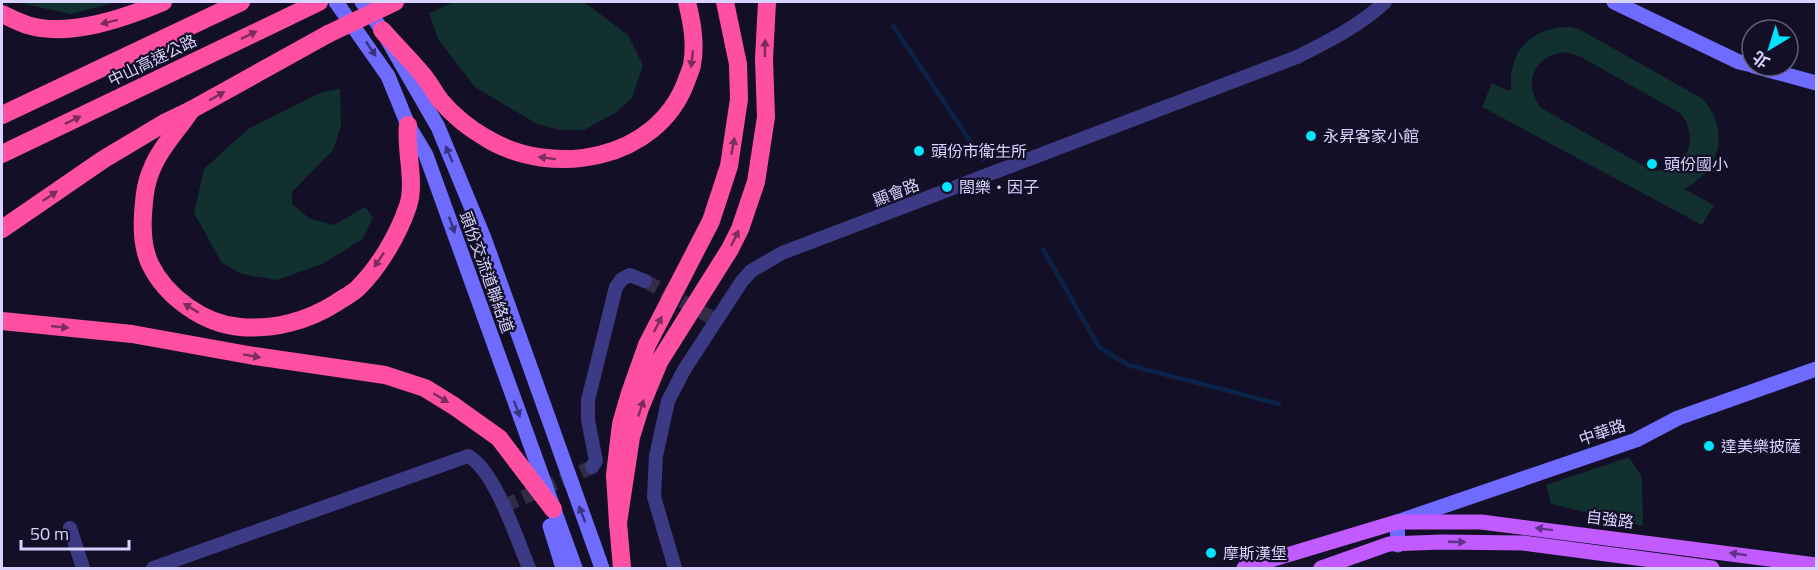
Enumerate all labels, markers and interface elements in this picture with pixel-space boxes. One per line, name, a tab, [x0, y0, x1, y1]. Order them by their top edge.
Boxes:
one-way arrow	[99, 17, 118, 27]
north arrow	[1740, 18, 1800, 78]
street label: 中山高速公路	[104, 28, 200, 92]
one-way arrow	[240, 31, 257, 40]
one-way arrow	[760, 38, 769, 57]
one-way arrow	[365, 41, 376, 57]
text: 北	[1747, 45, 1774, 74]
one-way arrow	[687, 50, 697, 69]
one-way arrow	[208, 91, 225, 101]
one-way arrow	[65, 115, 82, 124]
place label: 永昇客家小館	[1323, 124, 1419, 148]
marker: 永昇客家小館	[1304, 129, 1318, 143]
one-way arrow	[729, 136, 738, 155]
place label: 頭份市衛生所	[931, 139, 1027, 163]
one-way arrow	[444, 144, 454, 162]
marker: 頭份市衛生所	[912, 144, 926, 158]
place label: 頭份國小	[1664, 152, 1728, 176]
one-way arrow	[538, 154, 557, 163]
marker: 頭份國小	[1645, 157, 1659, 171]
street label: 顯會路	[869, 172, 923, 212]
place label: 閤樂‧因子	[959, 175, 1039, 199]
marker: 閤樂‧因子	[940, 180, 954, 194]
one-way arrow	[41, 190, 57, 202]
street label: 頭份交流道聯絡道	[454, 208, 520, 336]
one-way arrow	[447, 216, 457, 234]
one-way arrow	[731, 230, 740, 247]
one-way arrow	[373, 251, 385, 267]
one-way arrow	[182, 303, 199, 313]
one-way arrow	[653, 316, 662, 333]
one-way arrow	[50, 322, 69, 331]
one-way arrow	[243, 351, 262, 360]
one-way arrow	[433, 392, 449, 403]
one-way arrow	[636, 399, 646, 417]
one-way arrow	[513, 400, 523, 418]
street label: 中華路	[1575, 413, 1629, 451]
place label: 達美樂披薩	[1721, 434, 1801, 458]
marker: 達美樂披薩	[1702, 439, 1716, 453]
street label: 自強路	[1585, 504, 1635, 534]
one-way arrow	[576, 505, 586, 523]
scale bar	[21, 513, 129, 551]
text: 50 m	[30, 520, 69, 547]
one-way arrow	[1535, 524, 1554, 534]
one-way arrow	[1447, 538, 1466, 547]
place label: 摩斯漢堡	[1223, 541, 1287, 565]
marker: 摩斯漢堡	[1204, 546, 1218, 560]
one-way arrow	[1728, 550, 1747, 559]

